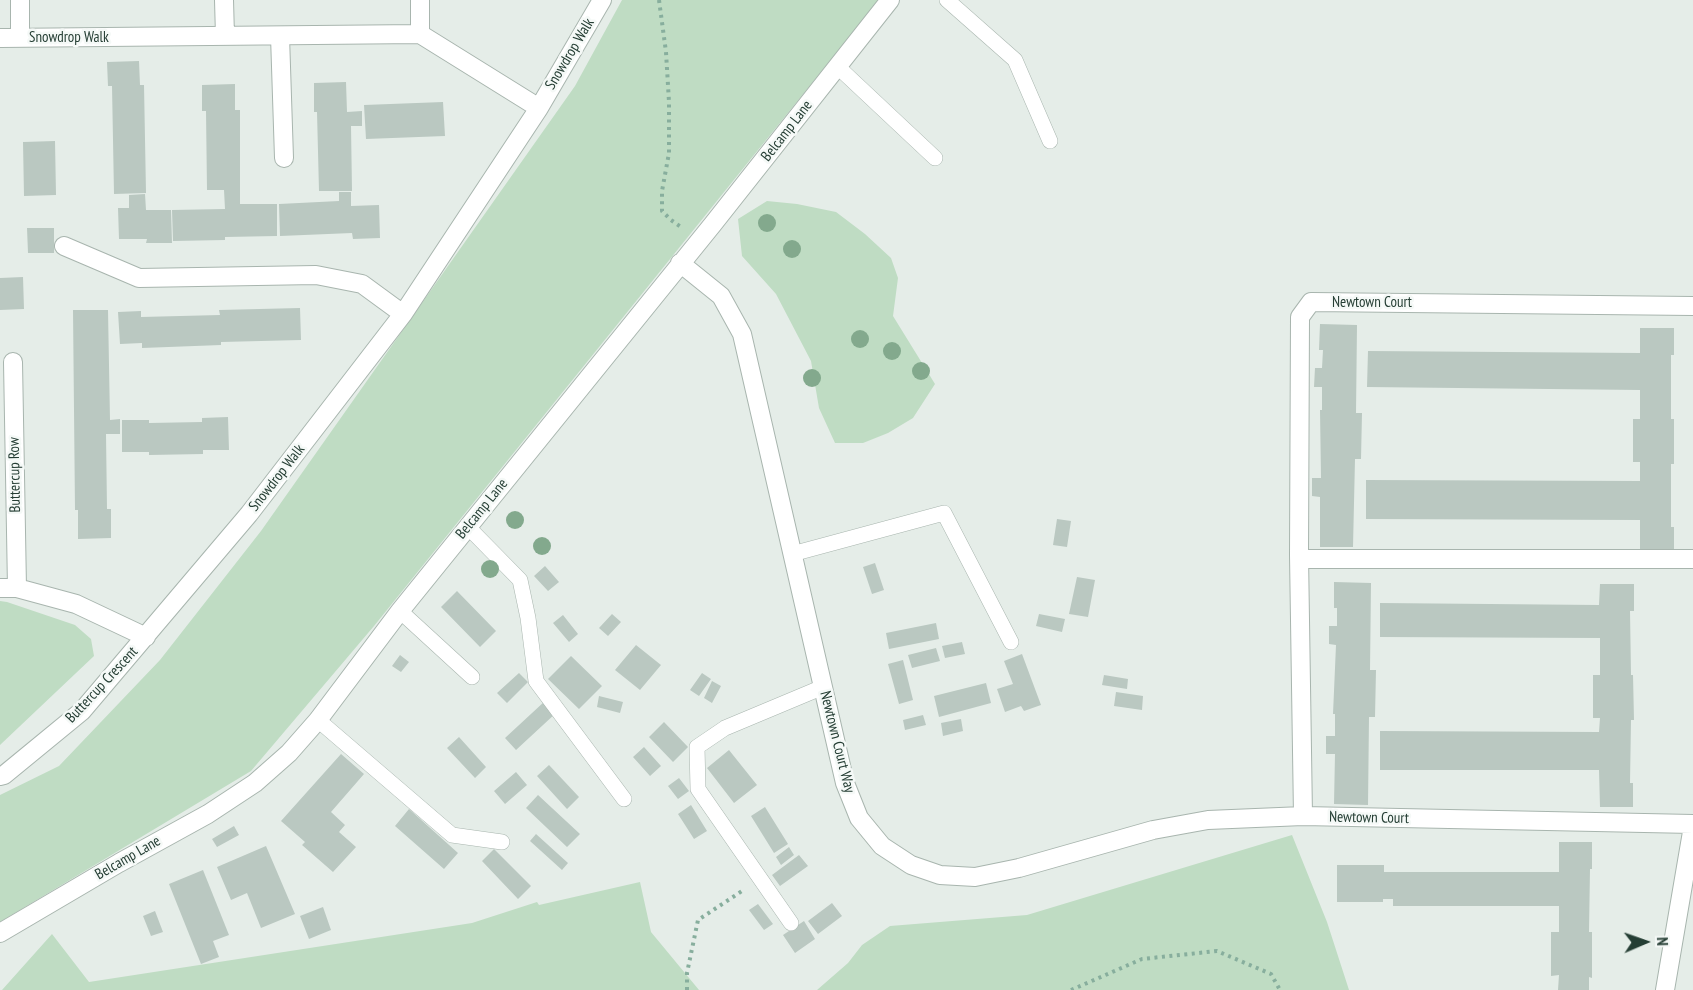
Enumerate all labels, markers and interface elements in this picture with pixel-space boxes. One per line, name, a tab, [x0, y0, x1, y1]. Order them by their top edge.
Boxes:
street label: Snowdrop Walk	[542, 15, 598, 93]
street label: Snowdrop Walk	[29, 29, 109, 47]
street label: Belcamp Lane	[758, 97, 816, 165]
street label: Newtown Court	[1332, 294, 1412, 312]
street label: Buttercup Row	[5, 437, 25, 513]
street label: Snowdrop Walk	[245, 441, 309, 515]
street label: Belcamp Lane	[452, 475, 512, 543]
street label: Buttercup Crescent	[62, 643, 142, 727]
street label: Newtown Court Way	[816, 689, 858, 795]
street label: Newtown Court	[1329, 808, 1409, 828]
street label: Belcamp Lane	[92, 832, 164, 884]
north arrow	[1615, 912, 1675, 972]
text: N	[1653, 937, 1673, 946]

